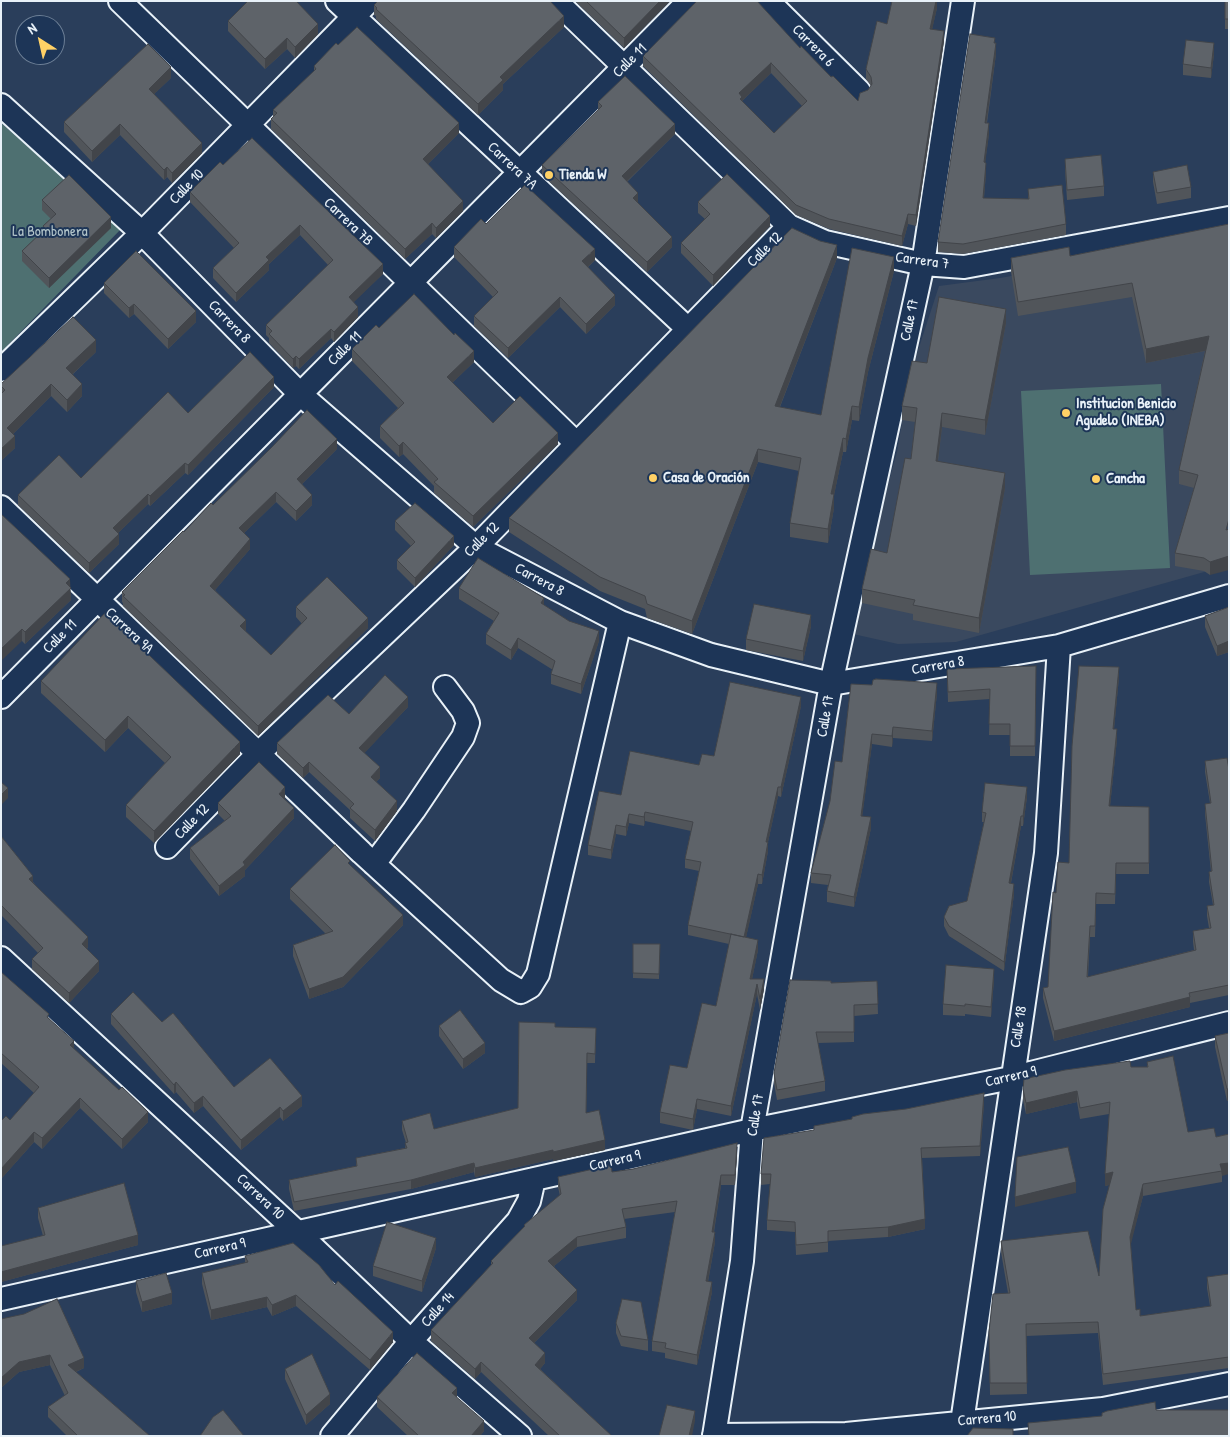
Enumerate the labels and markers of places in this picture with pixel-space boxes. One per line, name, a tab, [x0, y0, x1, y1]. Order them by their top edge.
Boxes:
place label: Tienda W	[559, 166, 607, 184]
marker: Tienda W	[543, 169, 555, 181]
place label: Institucion Benicio Agudelo (INEBA)	[1076, 395, 1176, 430]
marker: Institucion Benicio Agudelo (INEBA)	[1060, 407, 1072, 419]
place label: Casa de Oración	[663, 469, 749, 487]
place label: Cancha	[1106, 470, 1145, 488]
marker: Casa de Oración	[647, 472, 659, 484]
marker: Cancha	[1090, 473, 1102, 485]

